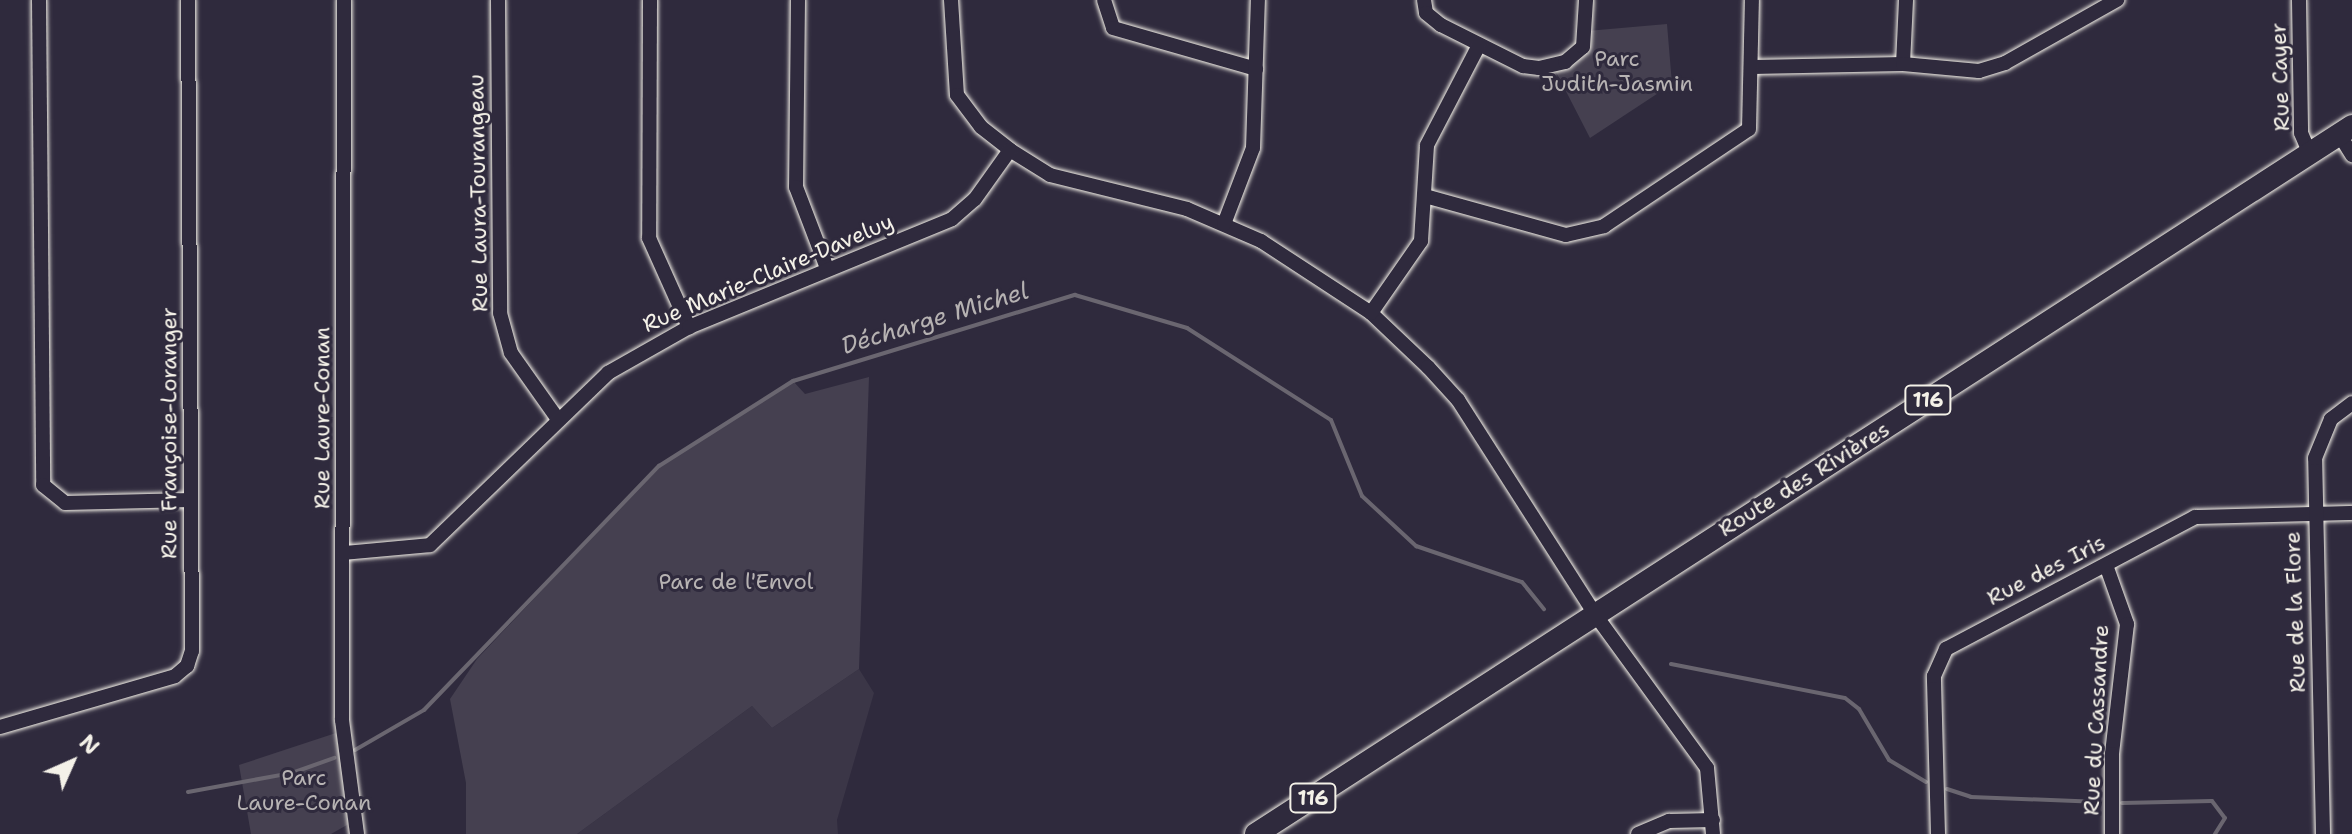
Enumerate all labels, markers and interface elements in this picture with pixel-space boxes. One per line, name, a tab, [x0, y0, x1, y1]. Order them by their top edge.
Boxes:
street label: Rue Cayer	[2265, 22, 2295, 132]
park label: Parc Judith-Jasmin	[1541, 45, 1693, 96]
street label: Rue Laura-Tourangeau	[463, 74, 493, 312]
street label: Rue Marie-Claire-Daveluy	[639, 208, 897, 338]
water label: Décharge Michel	[838, 277, 1032, 361]
street label: Rue Françoise-Loranger	[156, 307, 182, 559]
street label: Rue Laure-Conan	[309, 327, 335, 509]
road number: 116	[1904, 384, 1952, 416]
street label: Route des Rivières	[1714, 416, 1894, 542]
street label: Rue des Iris	[1982, 529, 2110, 611]
street label: Rue de la Flore	[2279, 531, 2311, 693]
park label: Parc de l'Envol	[659, 569, 813, 595]
street label: Rue du Cassandre	[2078, 624, 2114, 816]
north arrow	[32, 722, 112, 802]
text: N	[73, 728, 106, 761]
park label: Parc Laure-Conan	[237, 764, 371, 816]
road number: 116	[1289, 782, 1337, 814]

